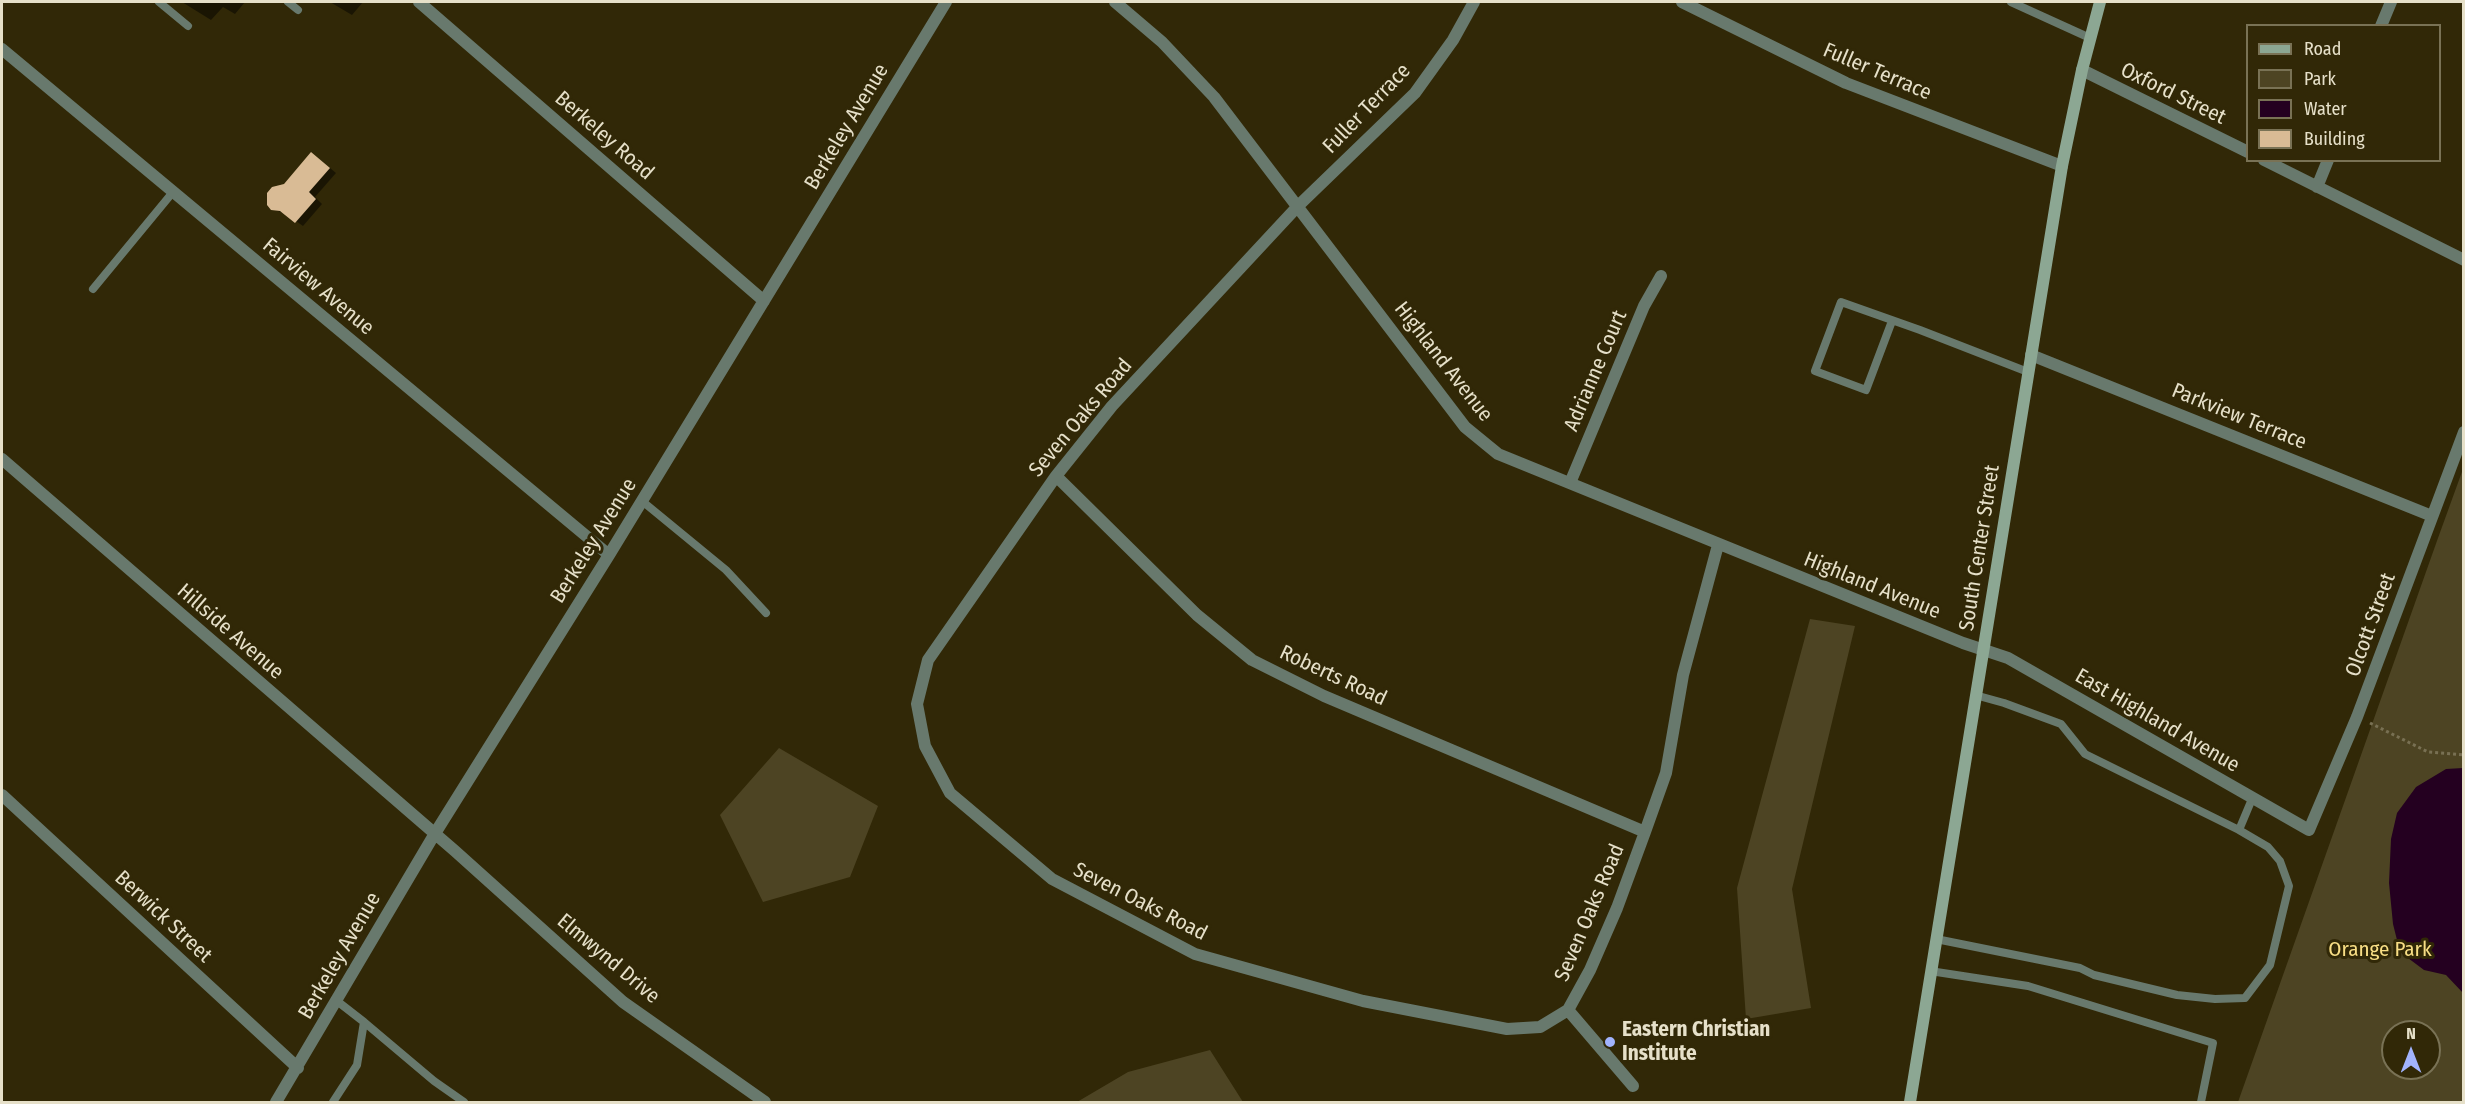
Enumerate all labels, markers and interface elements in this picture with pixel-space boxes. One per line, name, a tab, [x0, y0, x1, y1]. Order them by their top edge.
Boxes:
legend	[2246, 24, 2441, 162]
street label: Fuller Terrace	[1819, 38, 1935, 106]
text: Road	[2304, 38, 2341, 60]
street label: Oxford Street	[2116, 58, 2230, 130]
street label: Fuller Terrace	[1318, 59, 1416, 159]
street label: Berkeley Avenue	[800, 60, 894, 194]
text: Park	[2304, 68, 2336, 90]
street label: Berkeley Road	[549, 86, 659, 186]
text: Water	[2304, 98, 2347, 120]
text: Building	[2304, 128, 2365, 150]
street label: Fairview Avenue	[257, 233, 379, 341]
street label: Highland Avenue	[1388, 297, 1498, 427]
street label: Adrianne Court	[1559, 307, 1633, 435]
street label: Seven Oaks Road	[1024, 354, 1138, 482]
street label: Parkview Terrace	[2168, 378, 2310, 456]
street label: South Center Street	[1954, 463, 2006, 633]
street label: Berkeley Avenue	[546, 474, 642, 608]
street label: Highland Avenue	[1800, 547, 1944, 625]
street label: Olcott Street	[2341, 570, 2401, 680]
street label: Hillside Avenue	[172, 579, 288, 685]
street label: Roberts Road	[1275, 640, 1391, 712]
street label: East Highland Avenue	[2070, 664, 2244, 778]
street label: Seven Oaks Road	[1550, 841, 1630, 985]
street label: Seven Oaks Road	[1069, 857, 1211, 947]
street label: Berwick Street	[109, 866, 217, 968]
street label: Berkeley Avenue	[294, 888, 386, 1024]
street label: Elmwynd Drive	[552, 909, 664, 1009]
park label: Orange Park	[2328, 937, 2432, 963]
place label: Eastern Christian Institute	[1622, 1017, 1770, 1067]
north arrow	[2381, 1020, 2441, 1080]
text: N	[2406, 1024, 2416, 1043]
marker: Eastern Christian Institute	[1603, 1035, 1617, 1049]

